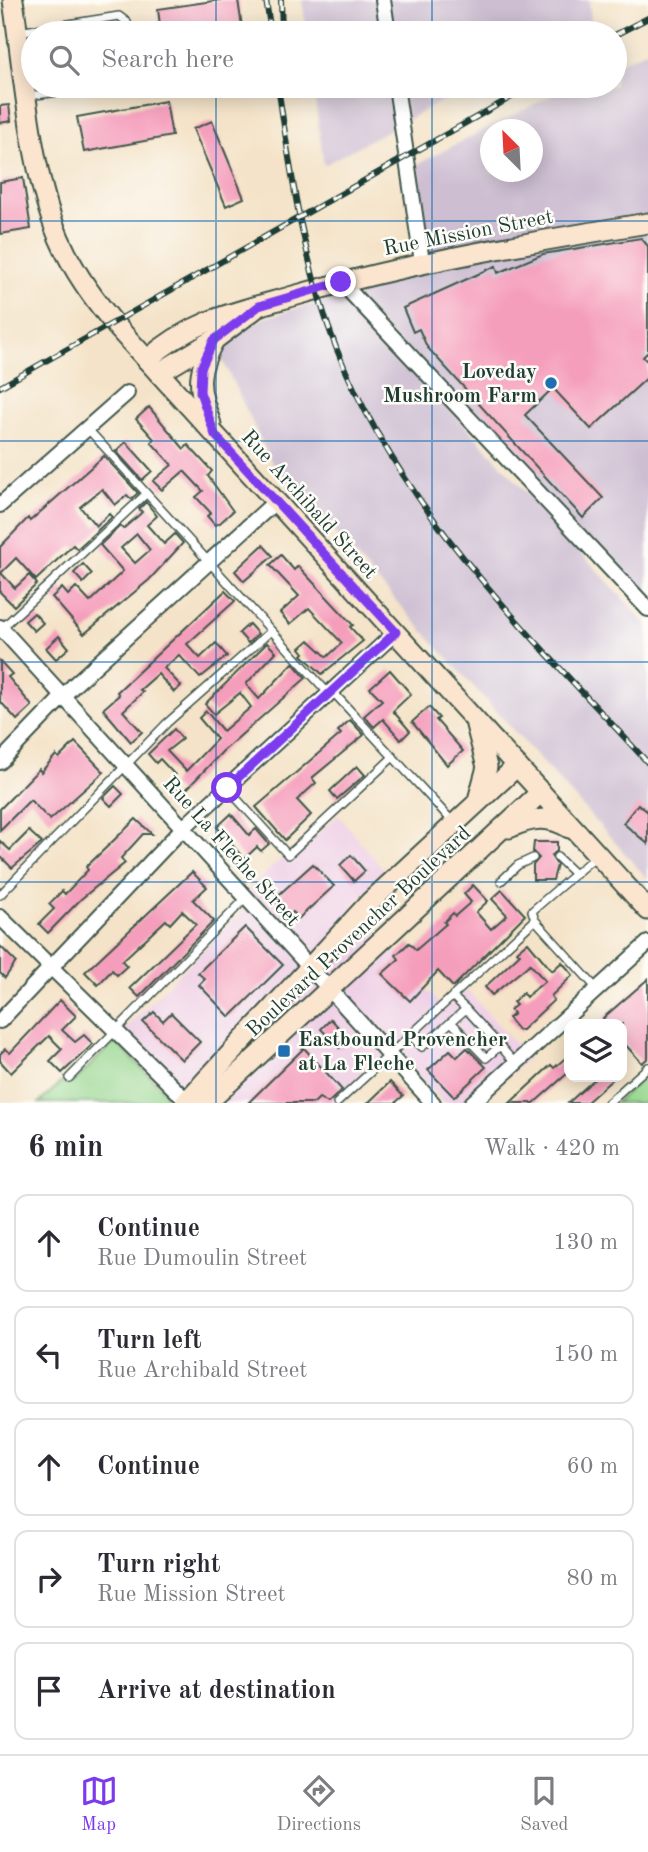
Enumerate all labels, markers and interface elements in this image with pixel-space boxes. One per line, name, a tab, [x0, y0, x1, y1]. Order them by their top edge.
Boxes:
search box	[21, 21, 627, 98]
icon: search	[45, 41, 83, 79]
text: Search here	[101, 47, 234, 73]
north arrow	[480, 119, 543, 182]
street label: Rue Mission Street	[382, 207, 555, 260]
route end	[325, 266, 356, 297]
place label: Loveday Mushroom Farm	[383, 362, 537, 407]
marker: Loveday Mushroom Farm	[543, 375, 559, 391]
street label: Rue Archibald Street	[237, 427, 381, 583]
route start	[211, 772, 242, 803]
street label: Rue La Fleche Street	[158, 773, 303, 931]
street label: Boulevard Provencher Boulevard	[243, 823, 475, 1041]
map controls	[564, 1019, 627, 1082]
button: layers	[564, 1019, 627, 1082]
place label: Eastbound Provencher at La Fleche	[298, 1030, 507, 1075]
marker: Eastbound Provencher at La Fleche	[276, 1043, 292, 1059]
text: 6 min	[28, 1133, 103, 1163]
text: Walk · 420 m	[484, 1137, 620, 1160]
text: Continue	[97, 1216, 200, 1242]
icon: ahead	[30, 1224, 68, 1262]
text: 130 m	[553, 1231, 618, 1254]
text: Rue Dumoulin Street	[97, 1247, 307, 1270]
text: Turn left	[97, 1328, 202, 1354]
icon: left	[30, 1336, 68, 1374]
text: 150 m	[553, 1343, 618, 1366]
text: Rue Archibald Street	[97, 1359, 307, 1382]
icon: ahead	[30, 1448, 68, 1486]
text: Continue	[97, 1454, 200, 1480]
text: 60 m	[567, 1455, 618, 1478]
text: Turn right	[97, 1552, 220, 1578]
icon: right	[30, 1560, 68, 1598]
text: 80 m	[567, 1567, 618, 1590]
text: Rue Mission Street	[97, 1583, 286, 1606]
icon: arrive	[30, 1672, 68, 1710]
text: Arrive at destination	[97, 1678, 336, 1704]
tab: Map	[80, 1772, 118, 1837]
tab: Directions	[277, 1772, 361, 1837]
tab: Saved	[520, 1772, 568, 1837]

